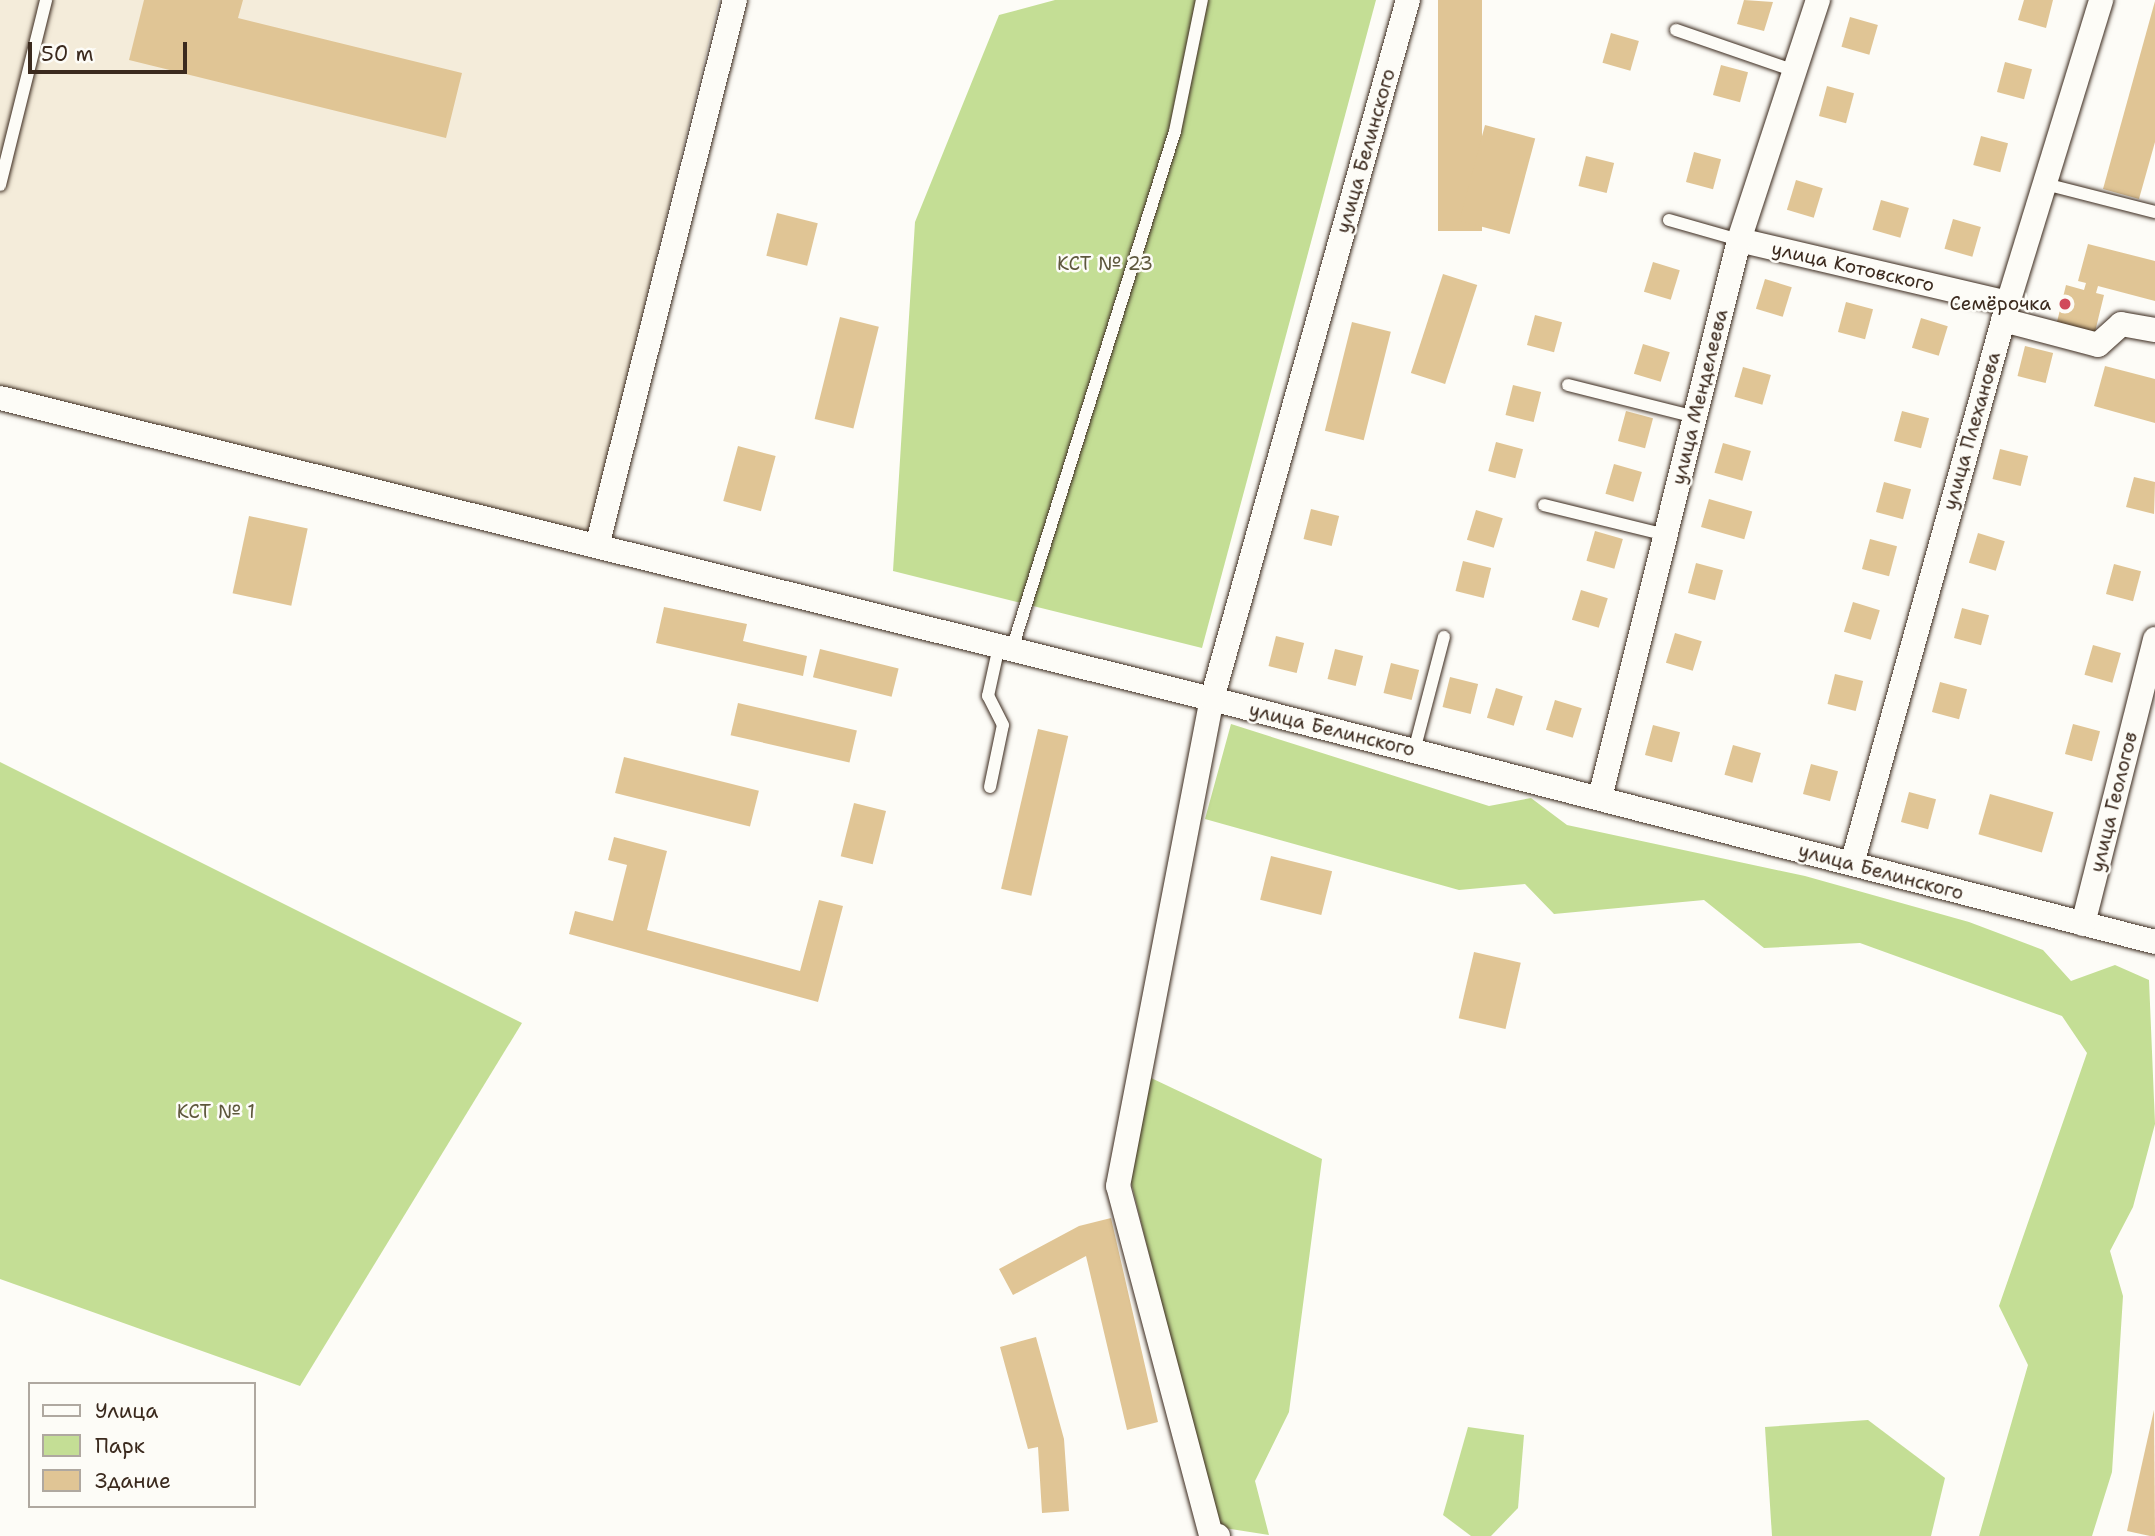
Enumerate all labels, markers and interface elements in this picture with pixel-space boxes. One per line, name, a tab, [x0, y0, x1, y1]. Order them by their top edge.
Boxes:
scale bar	[32, 28, 191, 72]
text: 50 m	[41, 40, 94, 68]
street label: улица Белинского	[1332, 66, 1400, 236]
street label: улица Котовского	[1769, 237, 1937, 297]
park label: КСТ № 23	[1057, 253, 1153, 275]
place label: Семёрочка	[1950, 293, 2051, 315]
marker: Семёрочка	[2057, 296, 2073, 312]
street label: улица Менделеева	[1667, 307, 1733, 487]
street label: улица Плеханова	[1938, 349, 2006, 513]
street label: улица Белинского	[1247, 698, 1417, 762]
street label: улица Геологов	[2086, 729, 2142, 875]
street label: улица Белинского	[1796, 839, 1966, 905]
park label: КСТ № 1	[177, 1101, 255, 1123]
legend	[28, 1382, 256, 1508]
text: Улица	[95, 1397, 158, 1425]
text: Парк	[95, 1432, 145, 1460]
text: Здание	[95, 1467, 171, 1495]

